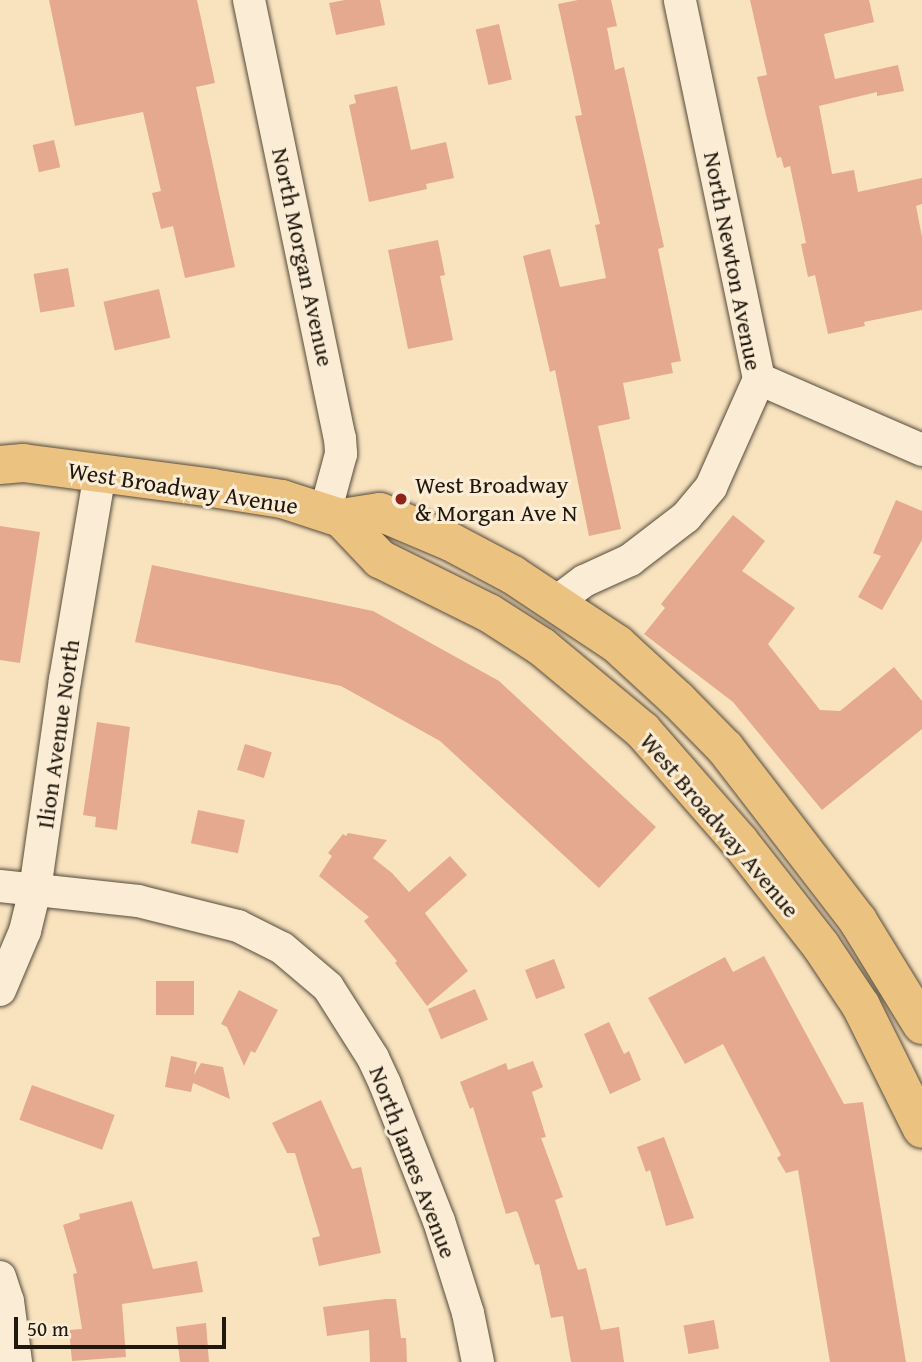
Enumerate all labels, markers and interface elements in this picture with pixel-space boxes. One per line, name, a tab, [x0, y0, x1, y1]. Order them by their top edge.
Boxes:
street label: North Morgan Avenue	[266, 145, 340, 369]
street label: North Newton Avenue	[698, 149, 768, 373]
street label: West Broadway Avenue	[66, 456, 300, 520]
place label: West Broadway & Morgan Ave N	[415, 471, 577, 527]
marker: West Broadway & Morgan Ave N	[393, 491, 409, 507]
street label: Ilion Avenue North	[30, 638, 86, 830]
street label: West Broadway Avenue	[634, 727, 806, 923]
street label: North James Avenue	[363, 1062, 463, 1262]
scale bar	[18, 1302, 229, 1346]
text: 50 m	[27, 1313, 69, 1344]

